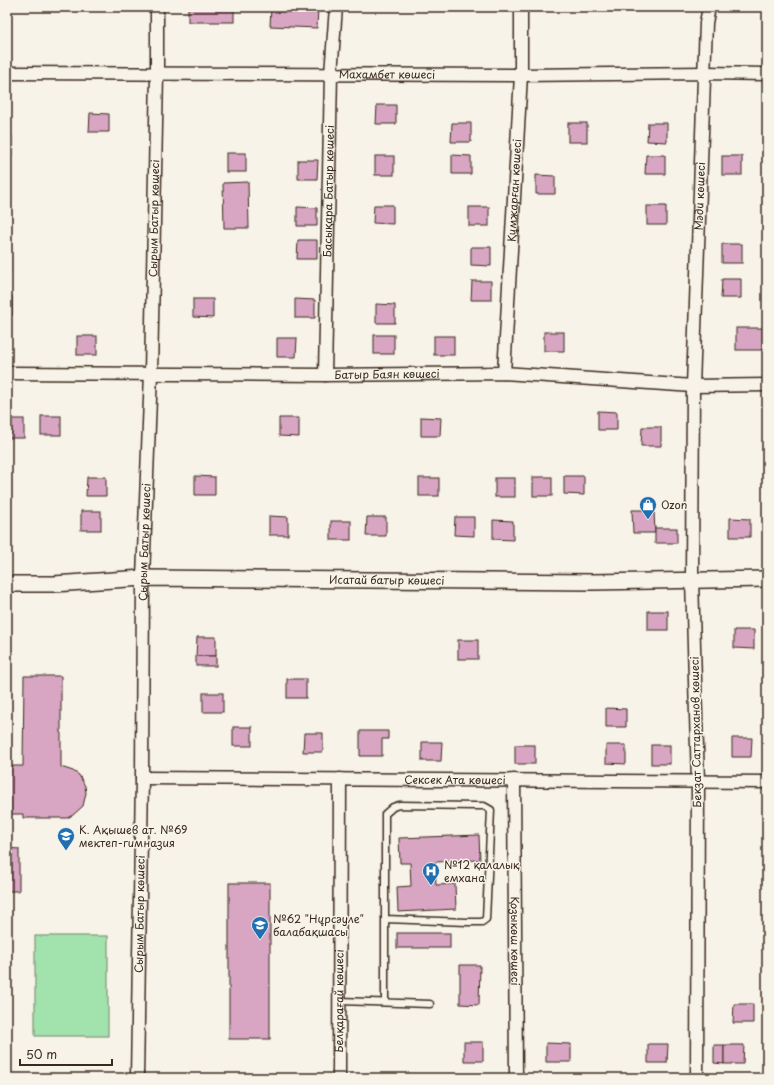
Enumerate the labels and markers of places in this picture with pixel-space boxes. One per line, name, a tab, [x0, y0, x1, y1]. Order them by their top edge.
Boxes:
shop icon: Ozon	[638, 495, 658, 520]
place label: Ozon	[661, 496, 687, 513]
place label: К. Ақышев ат. №69 мектеп-гимназия	[79, 821, 187, 851]
school or university icon: К. Ақышев ат. №69 мектеп-гимназия	[56, 826, 76, 851]
place label: №12 қалалық емхана	[444, 856, 520, 886]
hospital icon: №12 қалалық емхана	[421, 861, 441, 886]
place label: №62 "Нұрсәуле" балабақшасы	[273, 910, 364, 940]
school or university icon: №62 "Нұрсәуле" балабақшасы	[250, 915, 270, 940]

